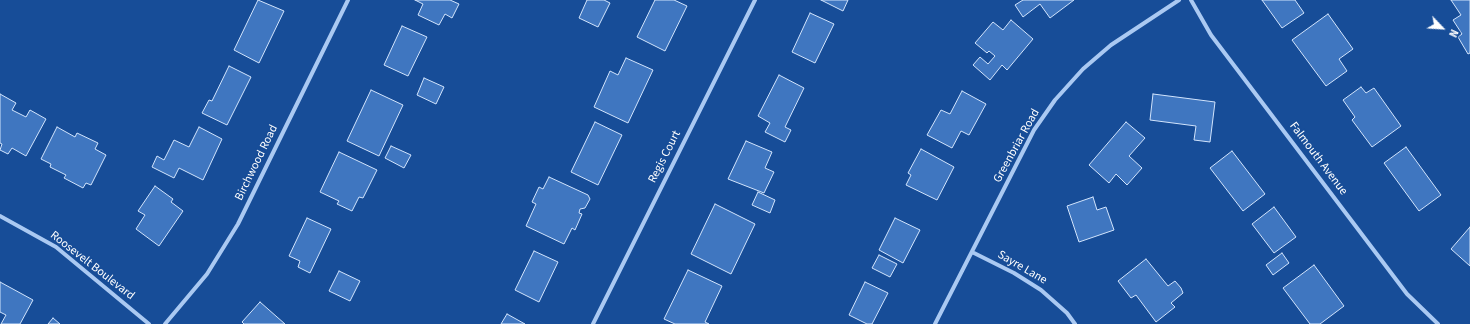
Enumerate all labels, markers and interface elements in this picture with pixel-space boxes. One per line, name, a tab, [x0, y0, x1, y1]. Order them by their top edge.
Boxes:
north arrow	[1422, 8, 1462, 48]
text: N	[1445, 27, 1462, 40]
street label: Greenbriar Road	[991, 107, 1043, 185]
street label: Falmouth Avenue	[1286, 120, 1350, 198]
street label: Birchwood Road	[232, 123, 282, 203]
street label: Regis Court	[646, 128, 684, 186]
street label: Roosevelt Boulevard	[47, 229, 137, 303]
street label: Sayre Lane	[995, 248, 1049, 288]

